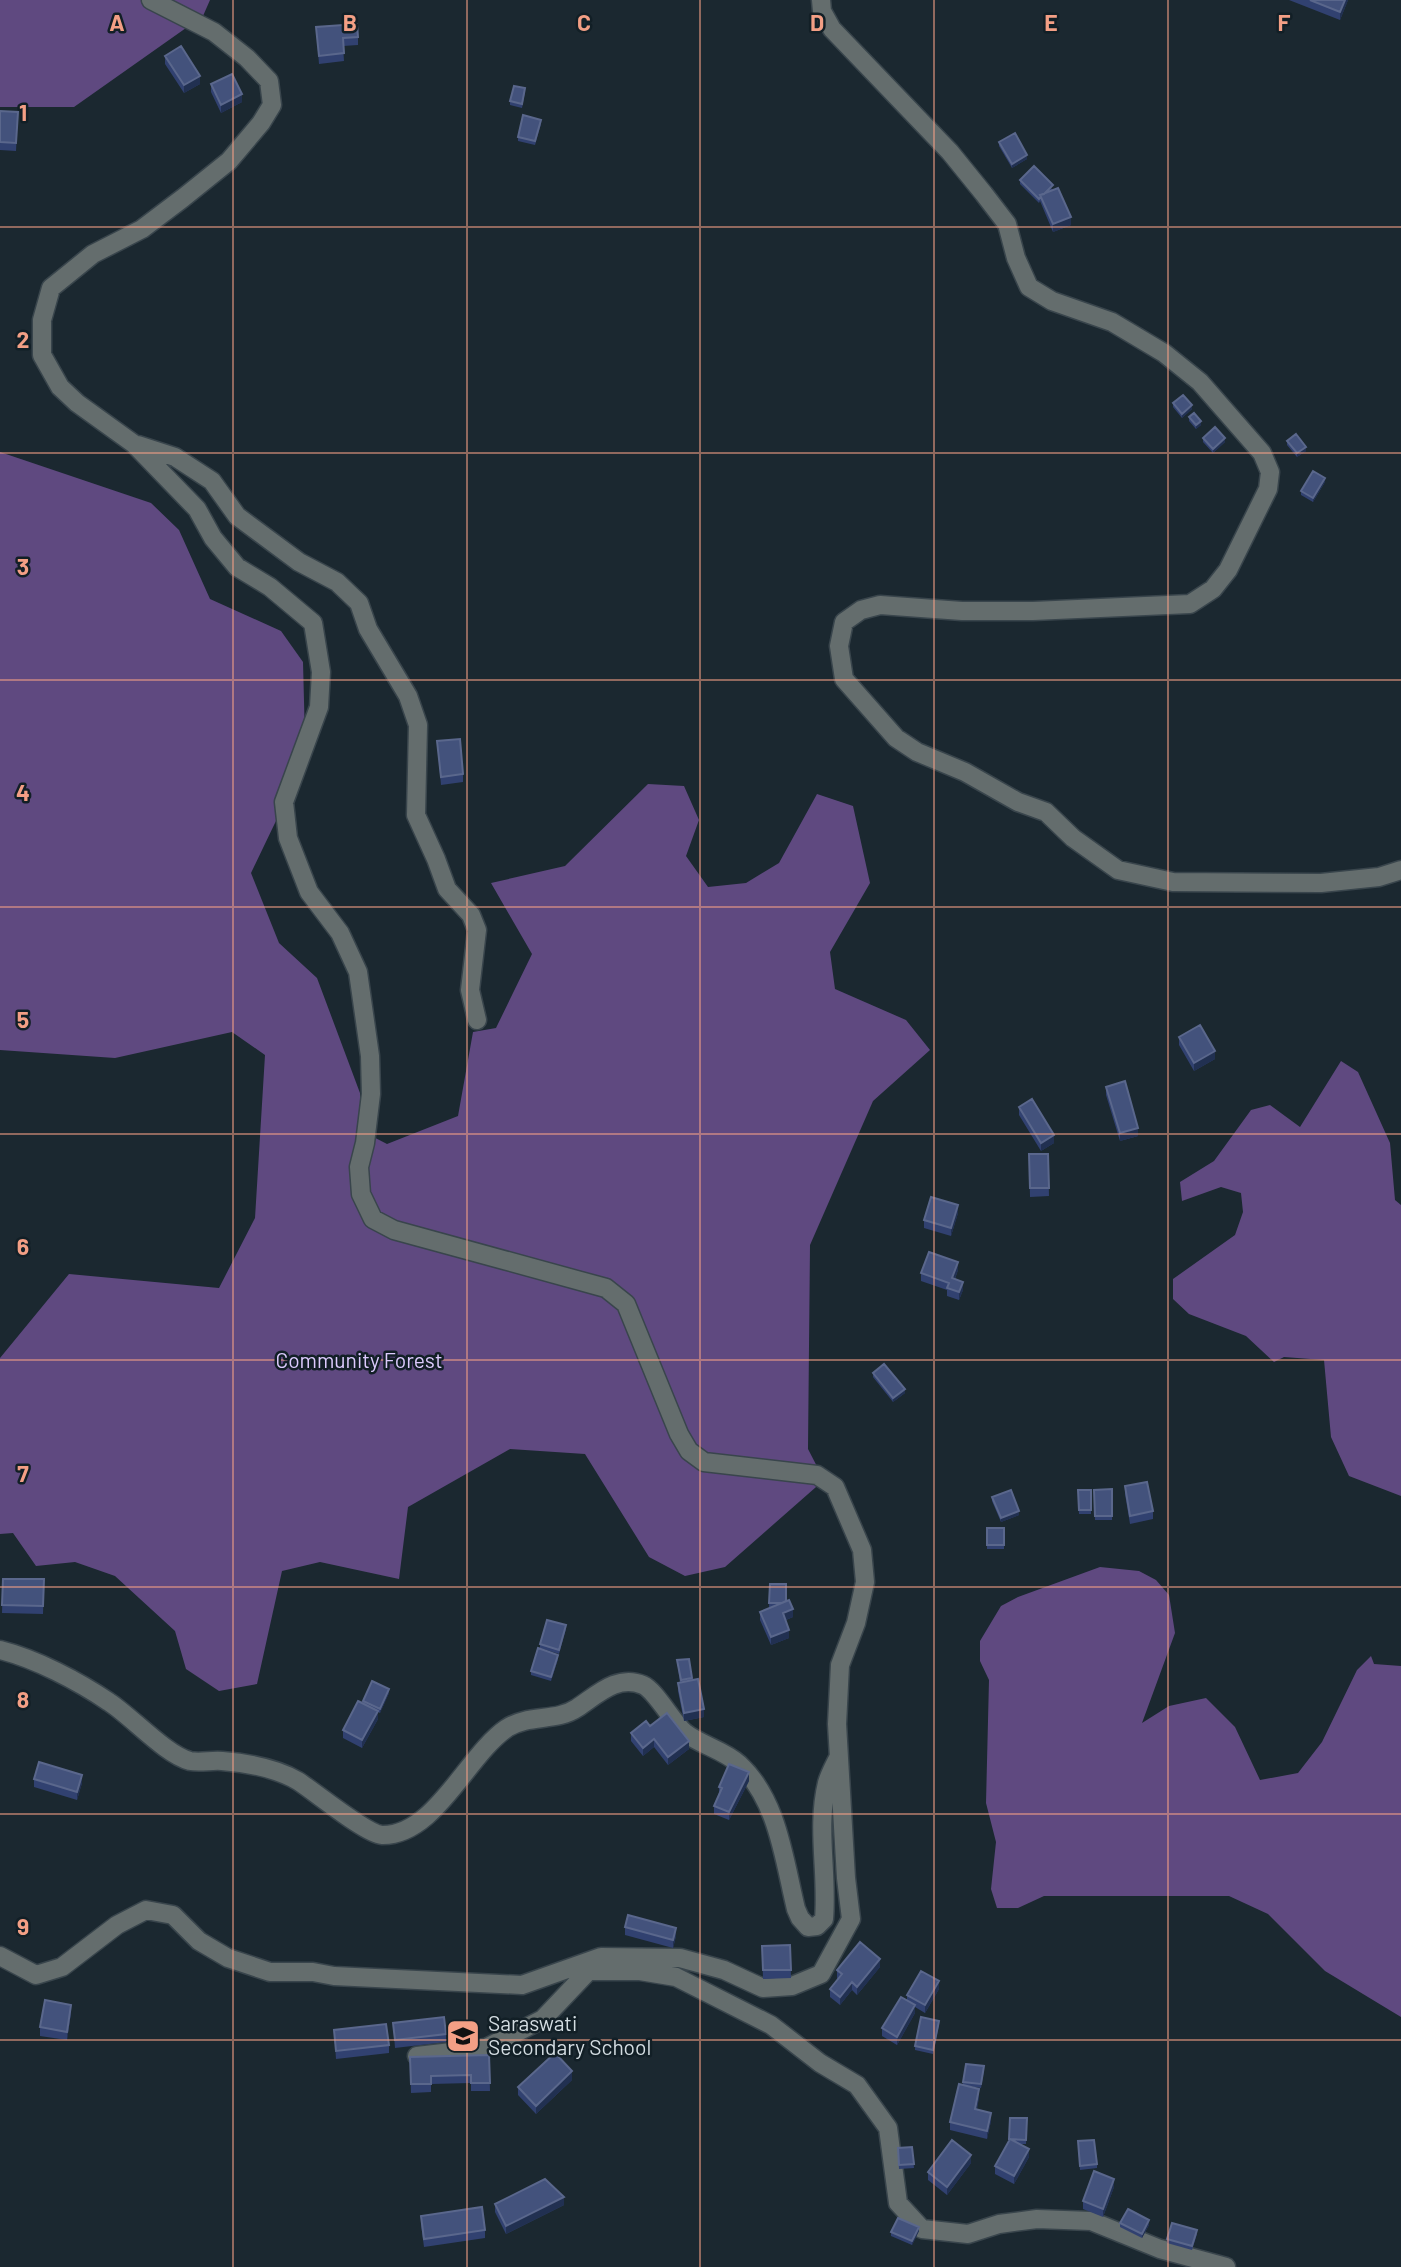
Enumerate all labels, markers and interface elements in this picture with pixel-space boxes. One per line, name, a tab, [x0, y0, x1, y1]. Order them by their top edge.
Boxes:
text: A	[109, 8, 125, 36]
text: B	[343, 8, 357, 36]
text: C	[577, 8, 591, 36]
text: D	[810, 8, 824, 36]
text: E	[1044, 8, 1058, 36]
text: F	[1278, 8, 1291, 36]
text: 1	[19, 98, 27, 126]
text: 2	[17, 325, 29, 353]
text: 3	[17, 552, 29, 580]
text: 4	[16, 778, 30, 806]
text: 5	[17, 1005, 29, 1033]
text: 6	[17, 1232, 29, 1260]
park label: Community Forest	[275, 1347, 443, 1372]
text: 7	[17, 1459, 29, 1487]
text: 8	[17, 1685, 29, 1713]
text: 9	[17, 1912, 29, 1940]
place label: Saraswati Secondary School	[488, 2010, 651, 2059]
school or university icon: Saraswati Secondary School	[444, 2017, 482, 2055]

